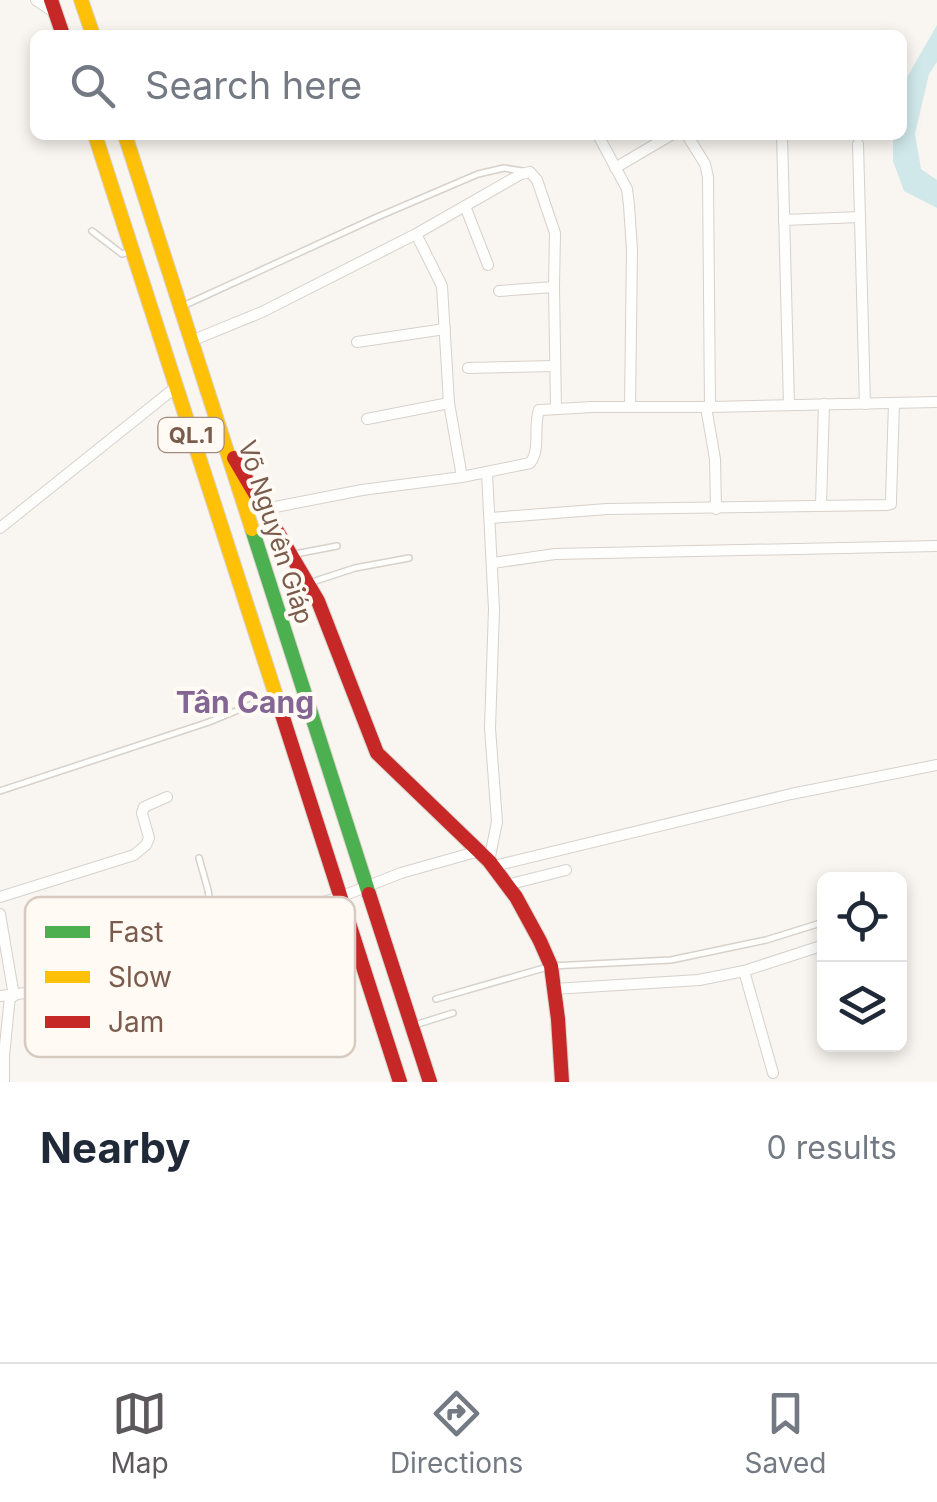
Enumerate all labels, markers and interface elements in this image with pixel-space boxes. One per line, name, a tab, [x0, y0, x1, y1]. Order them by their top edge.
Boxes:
search box	[30, 30, 907, 140]
icon: search	[65, 58, 120, 113]
text: Search here	[145, 62, 362, 108]
road number: QL.1	[158, 418, 224, 452]
street label: Võ Nguyên Giáp	[232, 437, 320, 627]
district label: Tân Cang	[176, 684, 314, 720]
map controls	[817, 872, 907, 1052]
button: locate	[817, 872, 907, 962]
legend	[25, 897, 355, 1057]
text: Fast	[108, 915, 164, 949]
text: Slow	[108, 960, 172, 994]
button: layers	[817, 962, 907, 1052]
text: Jam	[108, 1005, 164, 1039]
text: Nearby	[40, 1122, 191, 1173]
text: 0 results	[767, 1128, 897, 1167]
tab: Map	[111, 1386, 169, 1480]
tab: Directions	[390, 1386, 523, 1480]
tab: Saved	[744, 1386, 826, 1480]

